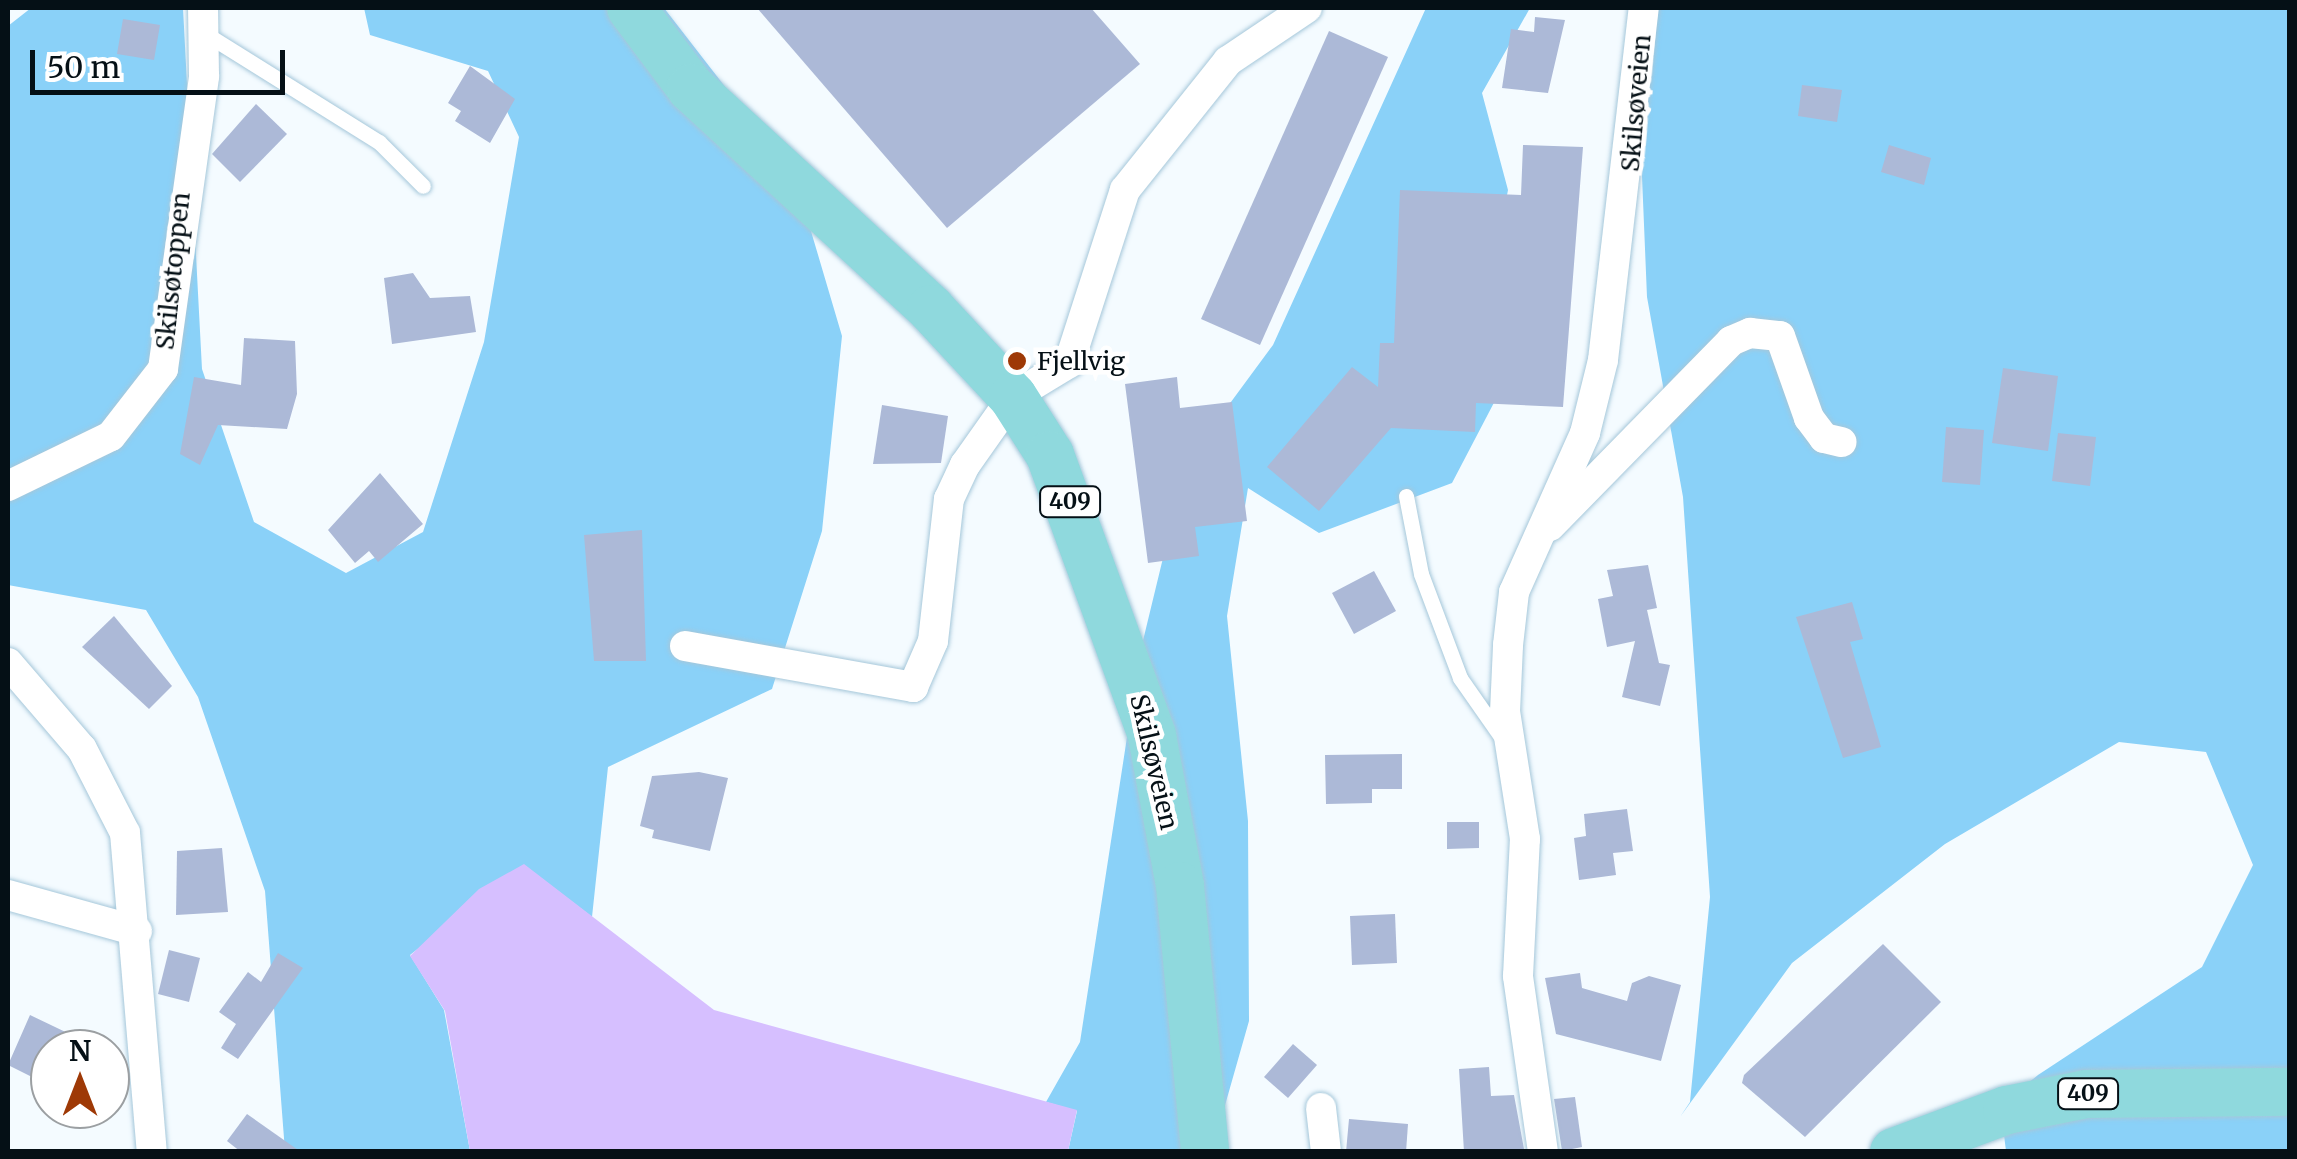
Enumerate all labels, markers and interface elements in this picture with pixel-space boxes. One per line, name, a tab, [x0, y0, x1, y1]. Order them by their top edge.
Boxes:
scale bar	[35, 30, 290, 92]
street label: Skilsøveien	[1615, 33, 1657, 173]
text: 50 m	[47, 48, 120, 86]
street label: Skilsøtoppen	[150, 191, 196, 351]
place label: Fjellvig	[1037, 346, 1125, 376]
marker: Fjellvig	[1006, 350, 1028, 372]
road number: 409	[1038, 485, 1102, 519]
street label: Skilsøveien	[1124, 691, 1184, 833]
north arrow	[30, 1029, 130, 1129]
text: N	[69, 1033, 91, 1069]
road number: 409	[2056, 1077, 2120, 1111]

